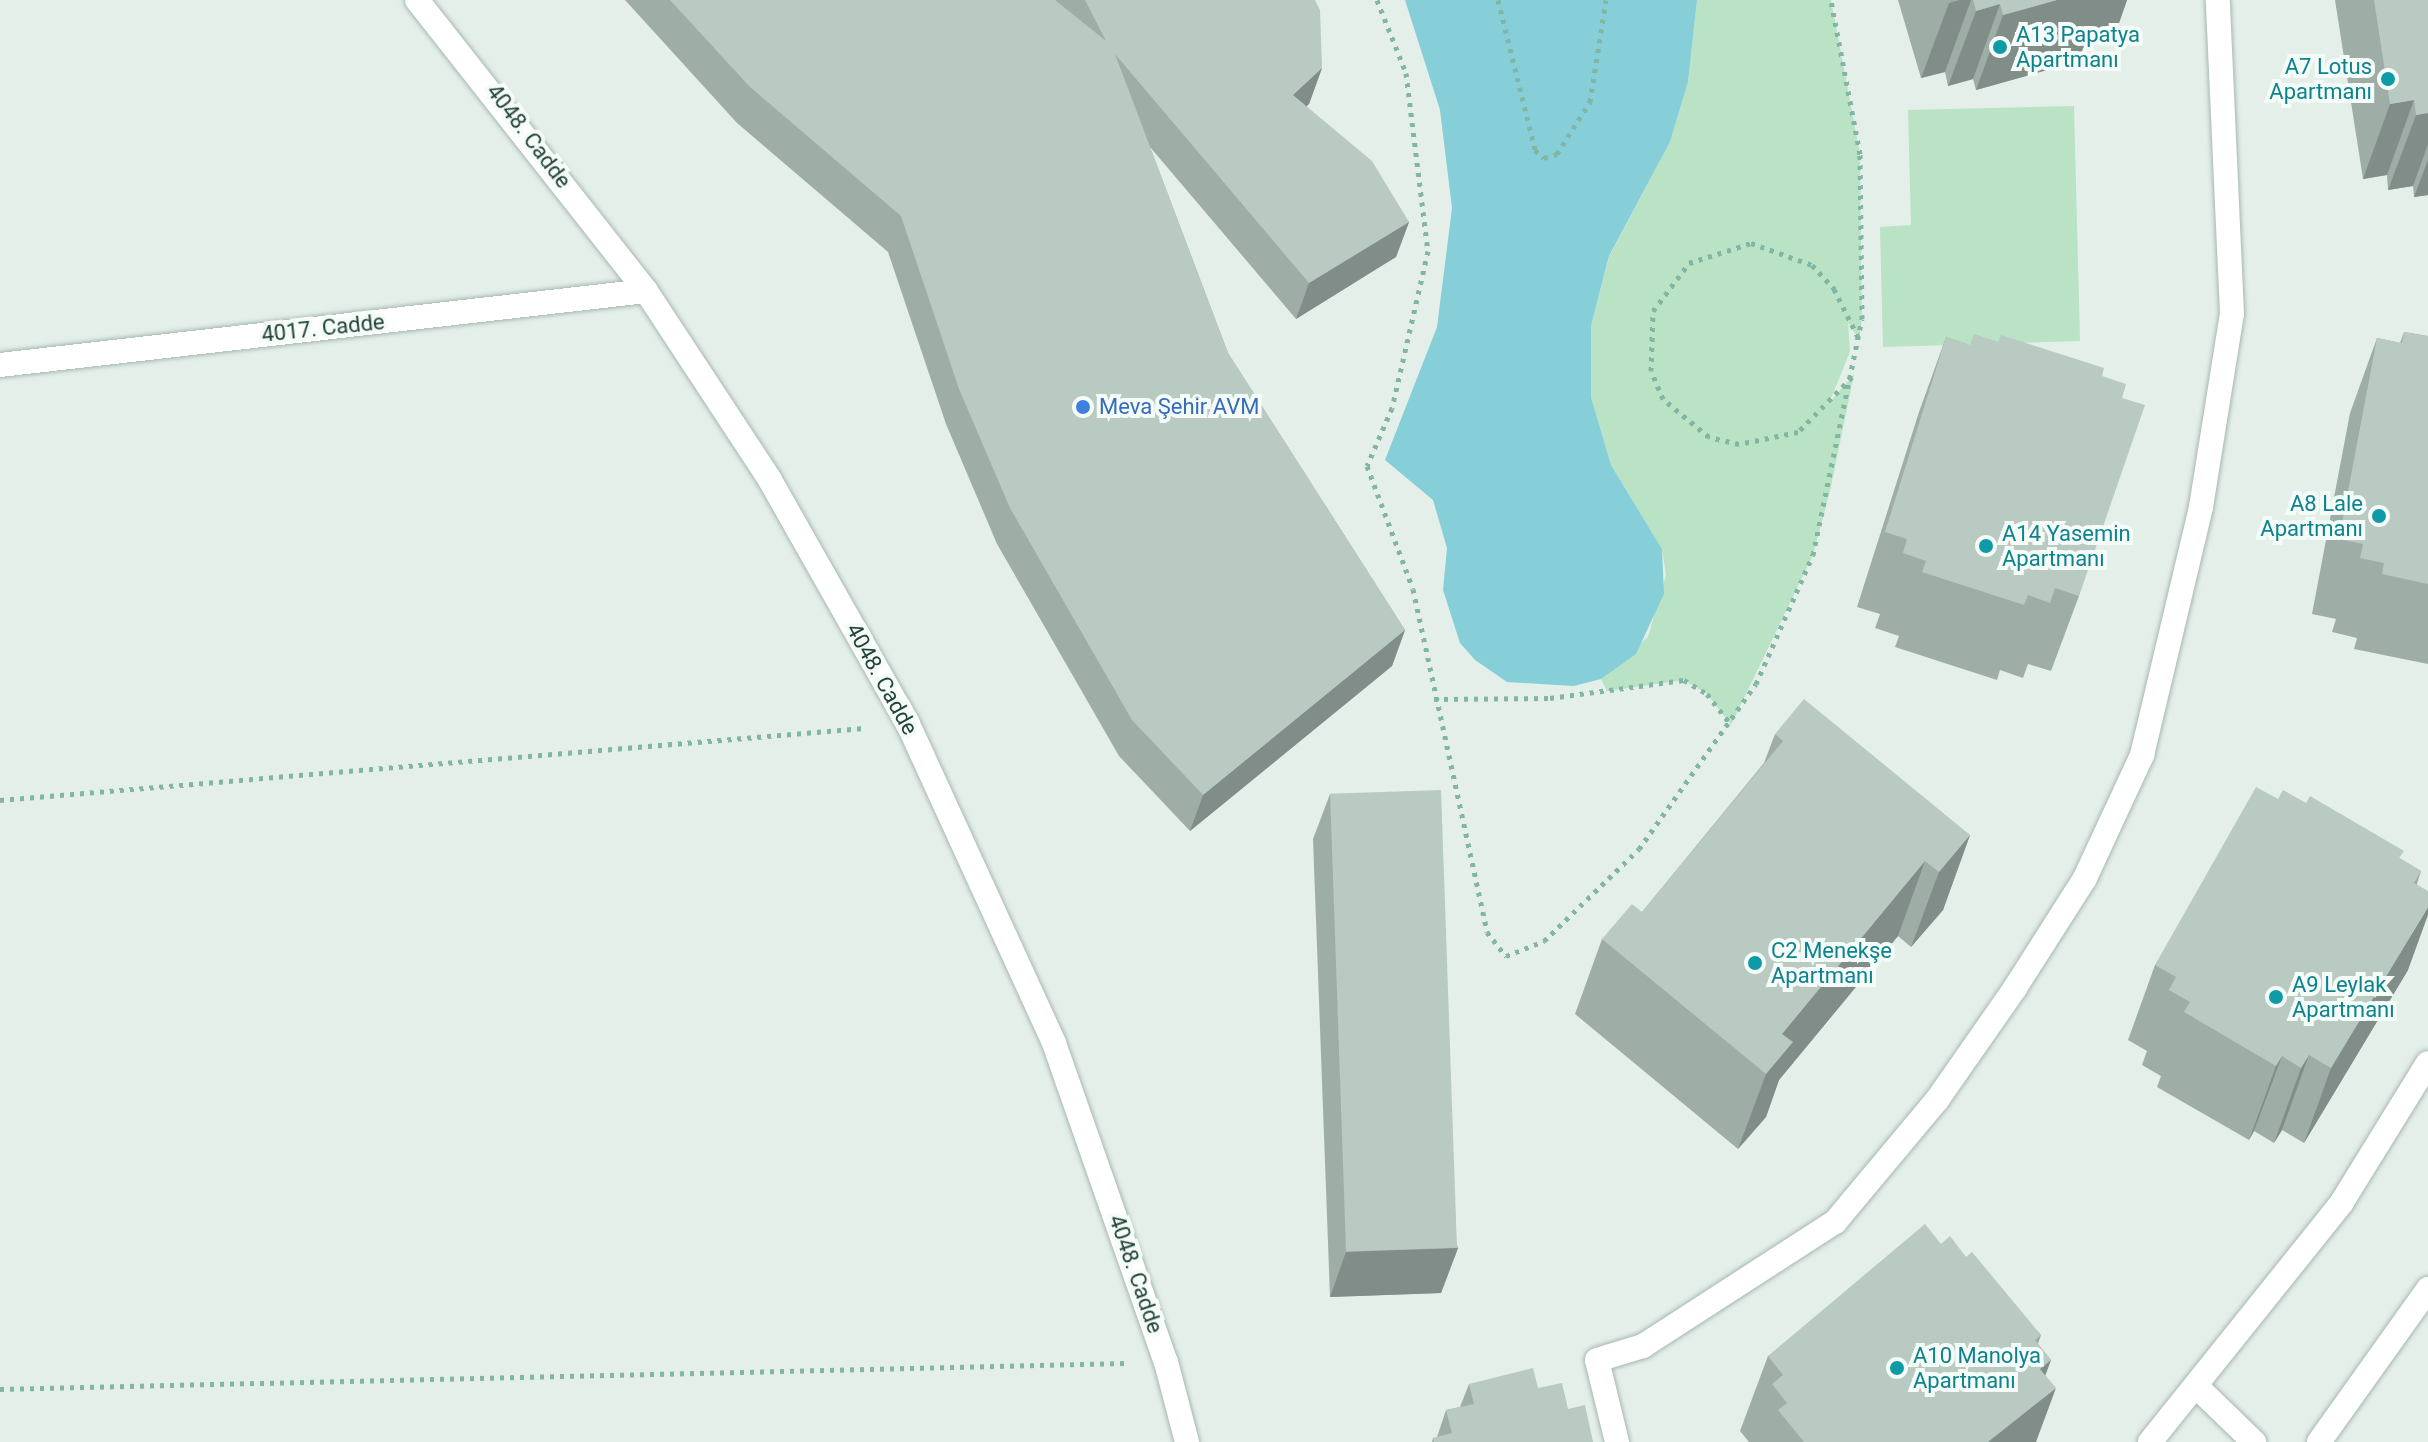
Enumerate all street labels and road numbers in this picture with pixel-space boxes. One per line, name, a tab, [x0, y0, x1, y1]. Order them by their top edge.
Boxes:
street label: 4048. Cadde	[481, 79, 577, 193]
street label: 4017. Cadde	[260, 308, 386, 348]
street label: 4048. Cadde	[841, 619, 923, 739]
street label: 4048. Cadde	[1103, 1211, 1169, 1337]

